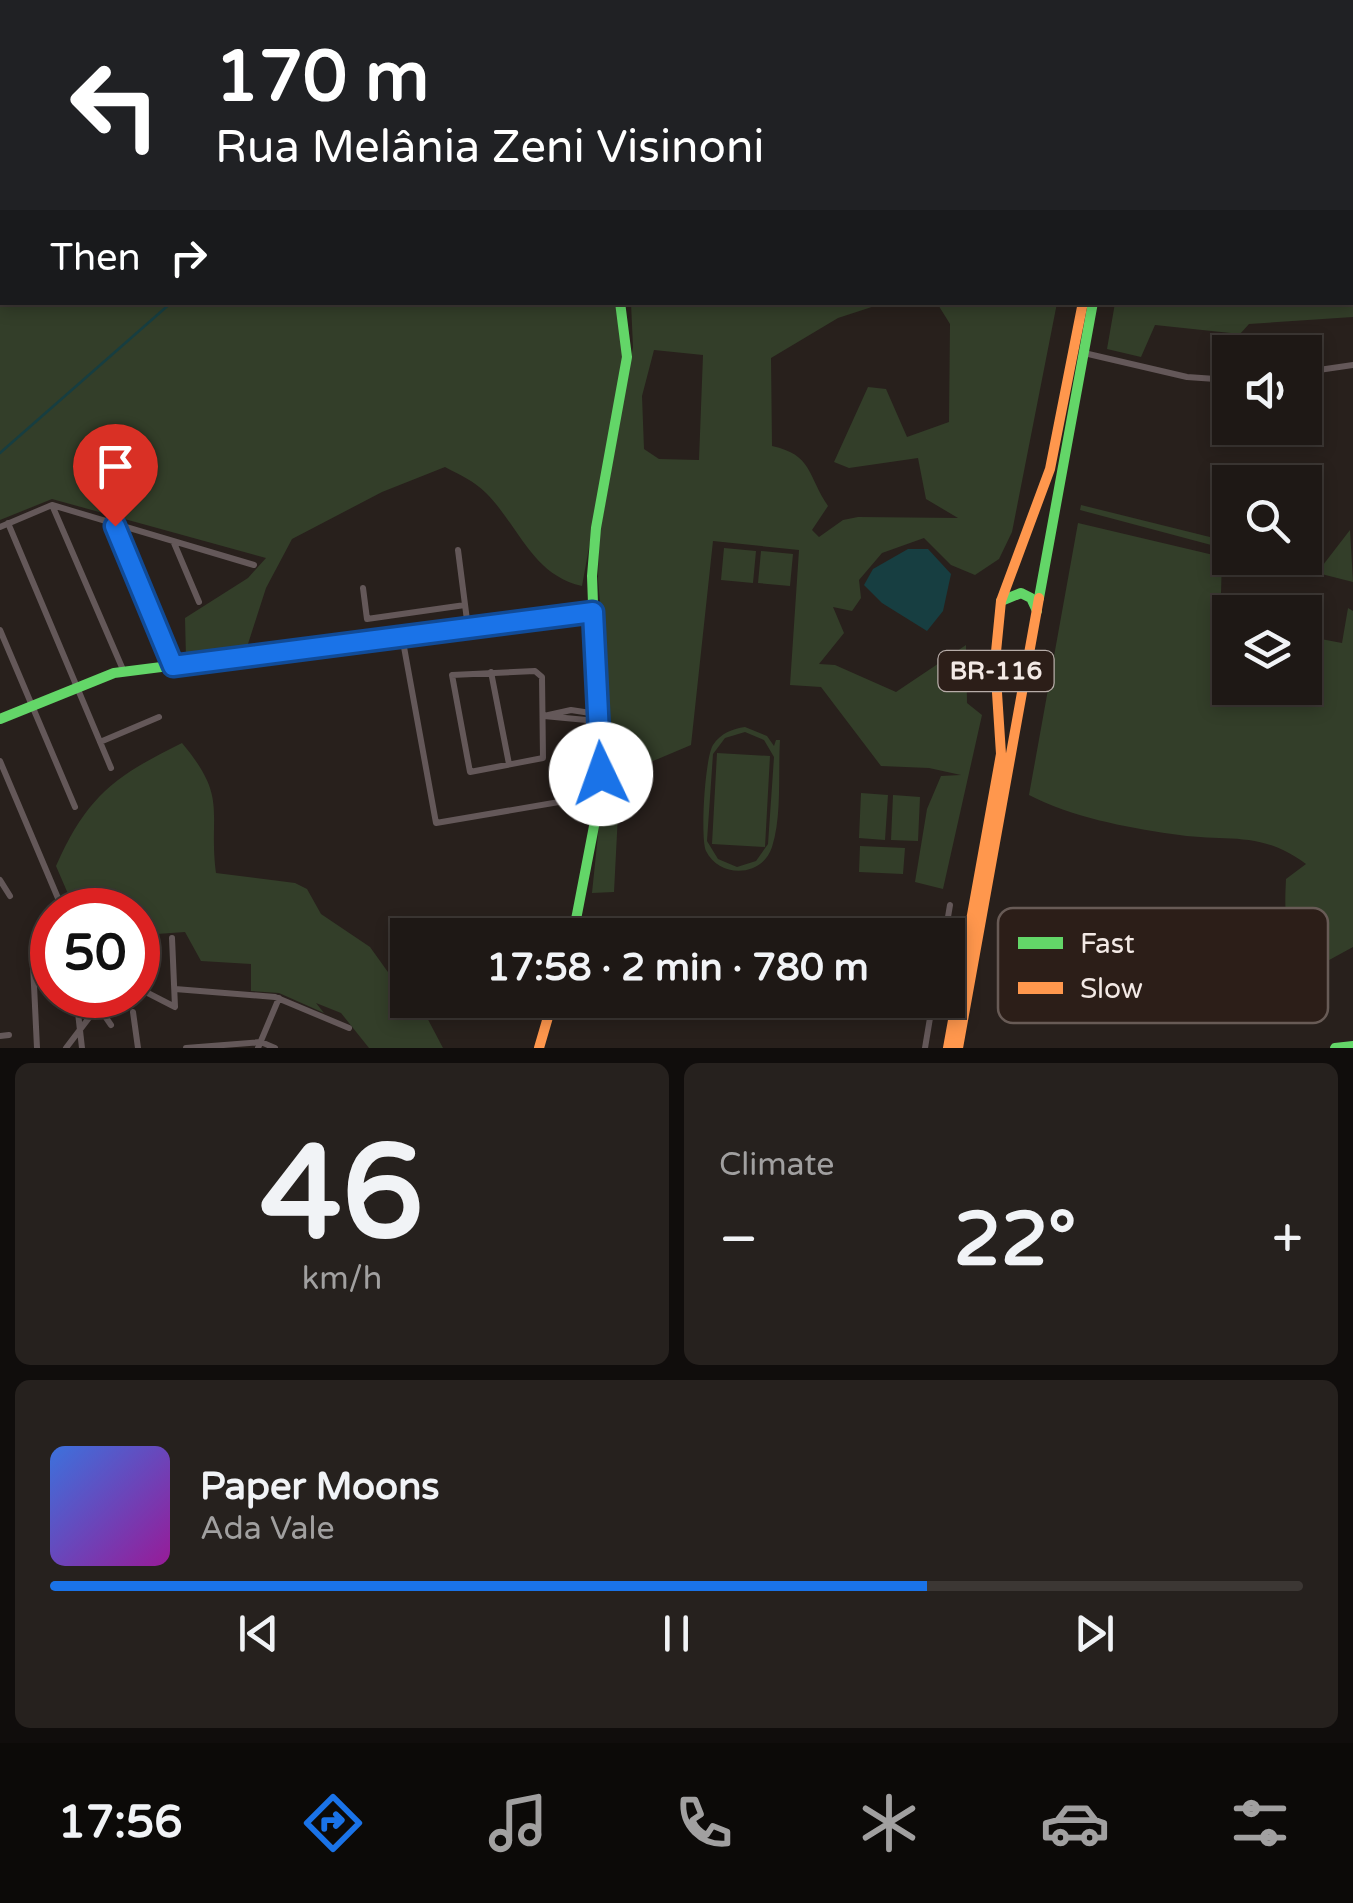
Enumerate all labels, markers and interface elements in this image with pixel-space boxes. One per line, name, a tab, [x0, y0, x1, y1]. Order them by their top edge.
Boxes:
text: 170 m	[215, 36, 429, 120]
icon: left	[50, 40, 180, 170]
text: Rua Melânia Zeni Visinoni	[215, 121, 765, 175]
icon: right	[161, 230, 216, 285]
text: Then	[50, 235, 141, 281]
map controls	[1212, 335, 1322, 705]
button: sound	[1212, 335, 1322, 445]
pin	[73, 424, 158, 527]
icon: arrive	[88, 439, 143, 494]
button: search	[1212, 465, 1322, 575]
button: layers	[1212, 595, 1322, 705]
road number: BR-116	[938, 651, 1054, 691]
position arrow	[549, 722, 653, 826]
speed limit sign: 50	[30, 888, 160, 1018]
legend	[998, 908, 1328, 1023]
text: Fast	[1080, 927, 1135, 961]
text: 17:58 · 2 min · 780 m	[486, 945, 869, 991]
text: Slow	[1080, 972, 1143, 1006]
text: 46	[260, 1117, 424, 1273]
text: Climate	[719, 1146, 834, 1184]
text: 22°	[954, 1195, 1076, 1285]
text: −	[719, 1207, 758, 1273]
text: +	[1272, 1207, 1303, 1273]
text: km/h	[302, 1260, 382, 1298]
text: Paper Moons	[200, 1464, 440, 1510]
text: Ada Vale	[200, 1510, 335, 1548]
icon: previous	[231, 1606, 286, 1661]
icon: pause	[649, 1606, 704, 1661]
icon: next	[1067, 1606, 1122, 1661]
icon: directions	[298, 1788, 368, 1858]
icon: music	[483, 1788, 553, 1858]
icon: phone	[669, 1788, 739, 1858]
icon: climate	[854, 1788, 924, 1858]
icon: car	[1040, 1788, 1110, 1858]
icon: filters	[1225, 1788, 1295, 1858]
text: 17:56	[58, 1796, 182, 1850]

